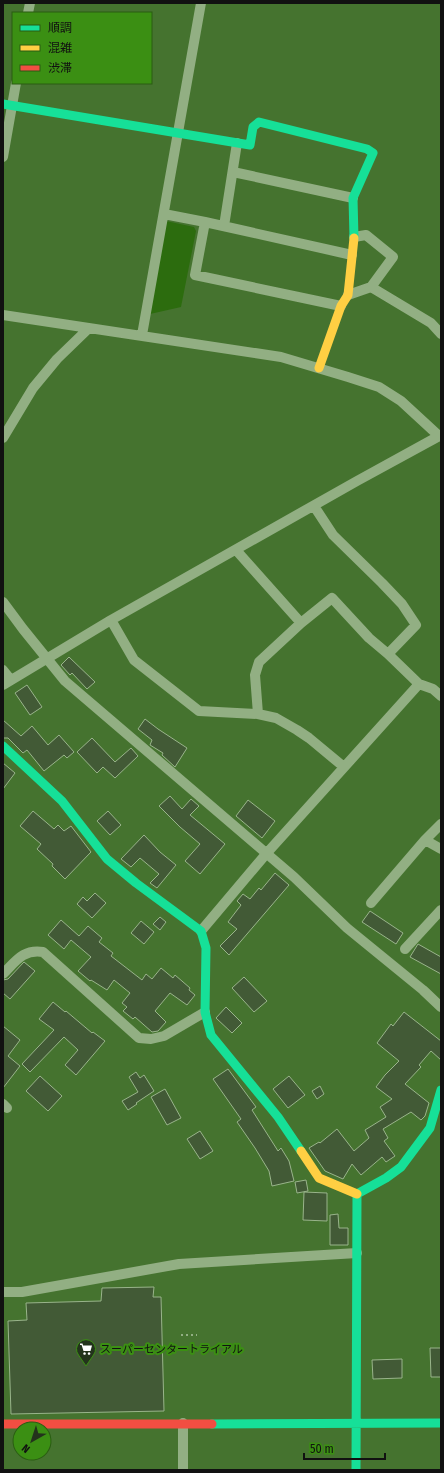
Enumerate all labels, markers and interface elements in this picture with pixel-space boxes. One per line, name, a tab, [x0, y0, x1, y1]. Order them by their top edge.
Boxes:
legend	[12, 12, 152, 84]
text: 順調	[48, 21, 72, 35]
text: 混雑	[48, 41, 72, 55]
text: 渋滞	[48, 61, 72, 75]
supermarket icon: スーパーセンタートライアル	[75, 1338, 97, 1366]
place label: スーパーセンタートライアル	[100, 1343, 243, 1356]
north arrow	[12, 1421, 52, 1461]
scale bar	[304, 1435, 385, 1461]
text: N	[19, 1441, 33, 1456]
text: 50 m	[310, 1442, 334, 1456]

